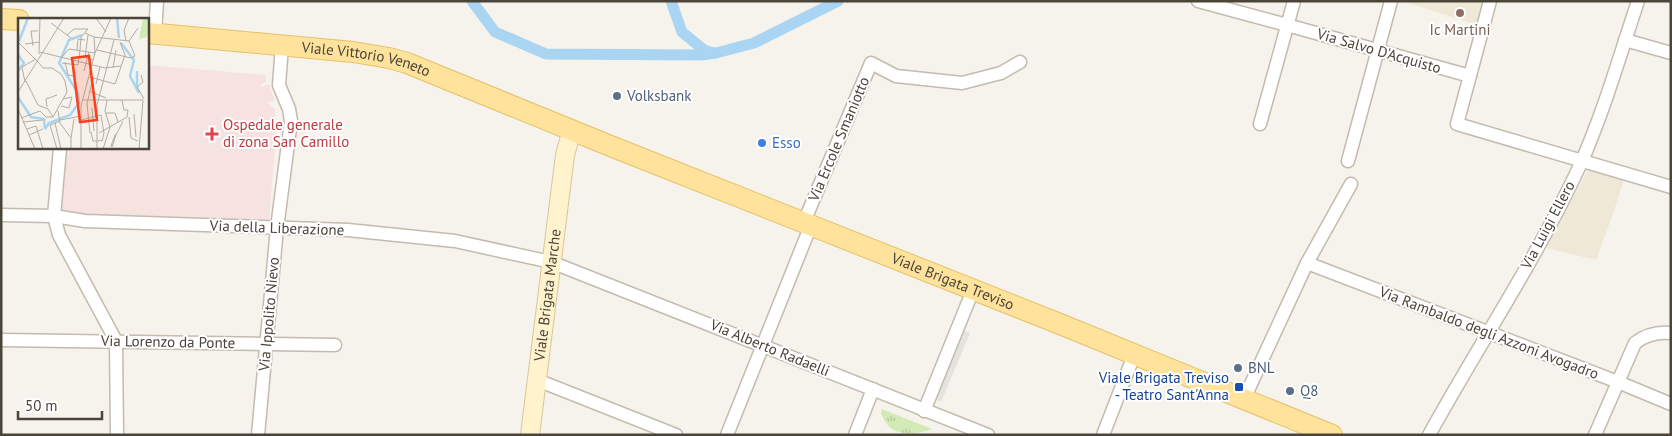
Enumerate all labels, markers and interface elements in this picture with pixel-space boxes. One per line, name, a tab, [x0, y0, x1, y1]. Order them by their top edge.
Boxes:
marker: Ic Martini	[1454, 7, 1466, 19]
inset map	[18, 18, 149, 149]
place label: Ic Martini	[1430, 20, 1490, 39]
street label: Via Salvo D'Acquisto	[1314, 23, 1443, 77]
street label: Viale Vittorio Veneto	[300, 37, 433, 81]
street label: Via Ercole Smaniotto	[803, 74, 873, 205]
place label: Volksbank	[626, 86, 692, 105]
marker: Volksbank	[611, 90, 623, 102]
place label: Ospedale generale di zona San Camillo	[223, 115, 349, 151]
marker: Ospedale generale di zona San Camillo	[205, 127, 219, 141]
place label: Esso	[772, 133, 801, 152]
marker: Esso	[756, 137, 768, 149]
street label: Via Luigi Ellero	[1516, 177, 1579, 273]
street label: Via della Liberazione	[208, 216, 345, 239]
street label: Viale Brigata Marche	[529, 228, 565, 363]
street label: Viale Brigata Treviso	[888, 248, 1017, 314]
street label: Via Ippolito Nievo	[254, 256, 283, 373]
street label: Via Rambaldo degli Azzoni Avogadro	[1376, 281, 1602, 383]
street label: Via Alberto Radaelli	[707, 315, 833, 380]
street label: Via Lorenzo da Ponte	[100, 331, 235, 352]
place label: BNL	[1248, 358, 1275, 377]
marker: BNL	[1232, 362, 1244, 374]
place label: Viale Brigata Treviso - Teatro Sant'Anna	[1098, 368, 1229, 404]
marker: Viale Brigata Treviso - Teatro Sant'Anna	[1233, 381, 1245, 393]
place label: Q8	[1300, 381, 1318, 400]
marker: Q8	[1284, 385, 1296, 397]
scale bar	[18, 388, 101, 420]
text: 50 m	[25, 396, 58, 415]

